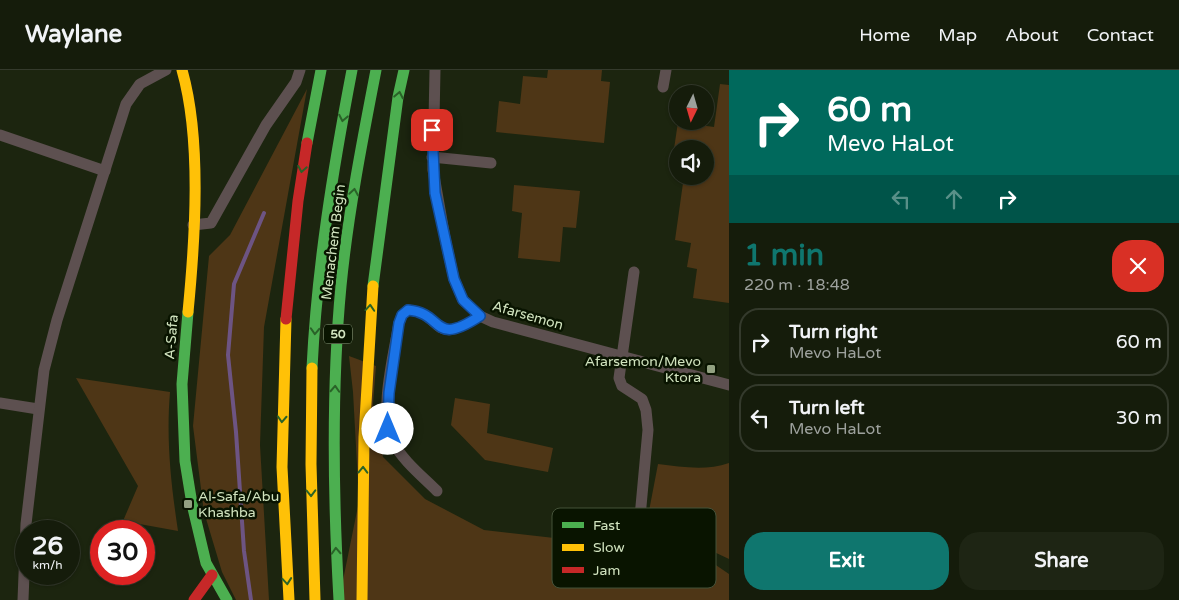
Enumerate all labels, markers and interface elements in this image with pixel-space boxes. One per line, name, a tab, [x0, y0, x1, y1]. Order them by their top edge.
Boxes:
text: Waylane	[25, 20, 122, 49]
text: Home	[859, 24, 910, 46]
text: Map	[938, 24, 977, 46]
text: About	[1005, 24, 1059, 46]
text: Contact	[1087, 24, 1154, 46]
north arrow	[669, 85, 714, 130]
map controls	[669, 85, 714, 185]
text: 60 m	[827, 89, 912, 131]
icon: right	[744, 90, 809, 155]
one-way arrow	[393, 91, 403, 99]
pin	[411, 109, 453, 151]
one-way arrow	[338, 114, 348, 122]
icon: arrive	[418, 116, 446, 144]
text: Mevo HaLot	[827, 131, 954, 157]
button: sound	[669, 140, 714, 185]
one-way arrow	[297, 165, 307, 174]
street label: Menachem Begin	[318, 183, 349, 301]
icon: left	[887, 185, 915, 213]
icon: ahead	[940, 185, 968, 213]
icon: right	[993, 185, 1021, 213]
one-way arrow	[348, 188, 359, 196]
text: 1 min	[744, 237, 824, 274]
button: close	[1112, 240, 1164, 292]
text: 220 m · 18:48	[744, 275, 850, 295]
street label: Afarsemon	[490, 297, 565, 334]
one-way arrow	[365, 304, 376, 312]
street label: A-Safa	[161, 314, 182, 360]
text: Turn right	[789, 321, 877, 343]
road number: 50	[324, 324, 352, 344]
one-way arrow	[309, 327, 320, 335]
icon: right	[746, 328, 774, 356]
text: 60 m	[1116, 331, 1162, 353]
text: Mevo HaLot	[789, 343, 881, 363]
place label: Afarsemon/Mevo Ktora	[585, 353, 701, 386]
marker: Afarsemon/Mevo Ktora	[705, 363, 717, 375]
one-way arrow	[330, 385, 341, 393]
text: Turn left	[789, 397, 865, 419]
position arrow	[361, 402, 413, 454]
icon: left	[746, 404, 774, 432]
text: 30 m	[1116, 407, 1162, 429]
one-way arrow	[276, 415, 287, 423]
text: Mevo HaLot	[789, 419, 881, 439]
one-way arrow	[358, 466, 369, 474]
place label: Al-Safa/Abu Khashba	[198, 488, 279, 521]
one-way arrow	[306, 490, 316, 498]
marker: Al-Safa/Abu Khashba	[182, 498, 194, 510]
legend	[552, 508, 716, 588]
text: Fast	[593, 517, 621, 534]
speed limit sign: 30	[90, 520, 155, 585]
text: 26	[32, 531, 63, 561]
button: Exit	[744, 532, 949, 590]
button: Share	[959, 532, 1164, 590]
text: Slow	[593, 539, 625, 556]
one-way arrow	[331, 547, 342, 555]
text: km/h	[32, 558, 63, 572]
text: Jam	[593, 562, 620, 579]
one-way arrow	[281, 577, 292, 585]

